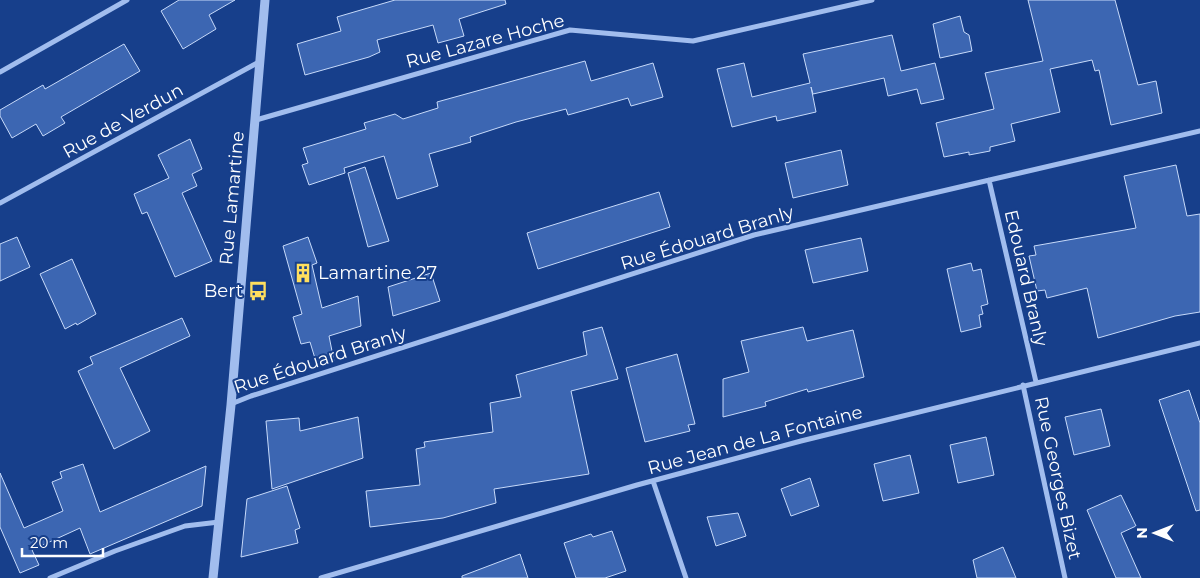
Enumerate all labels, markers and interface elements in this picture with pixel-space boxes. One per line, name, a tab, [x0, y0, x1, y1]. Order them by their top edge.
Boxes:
street label: Rue Lazare Hoche	[403, 9, 567, 73]
street label: Rue de Verdun	[59, 79, 187, 163]
street label: Rue Lamartine	[215, 130, 249, 266]
street label: Rue Édouard Branly	[618, 201, 797, 275]
street label: Edouard Branly	[1000, 208, 1052, 349]
building icon: Lamartine 27	[292, 262, 314, 284]
place label: Lamartine 27	[318, 262, 437, 284]
place label: Bert	[204, 280, 243, 302]
bus stop icon: Bert	[247, 280, 269, 302]
street label: Rue Édouard Branly	[231, 322, 409, 398]
street label: Rue Georges Bizet	[1030, 394, 1086, 562]
street label: Rue Jean de La Fontaine	[645, 401, 865, 479]
north arrow	[1130, 508, 1180, 558]
scale bar	[22, 526, 104, 558]
text: N	[1133, 527, 1151, 539]
text: 20 m	[30, 533, 68, 552]

